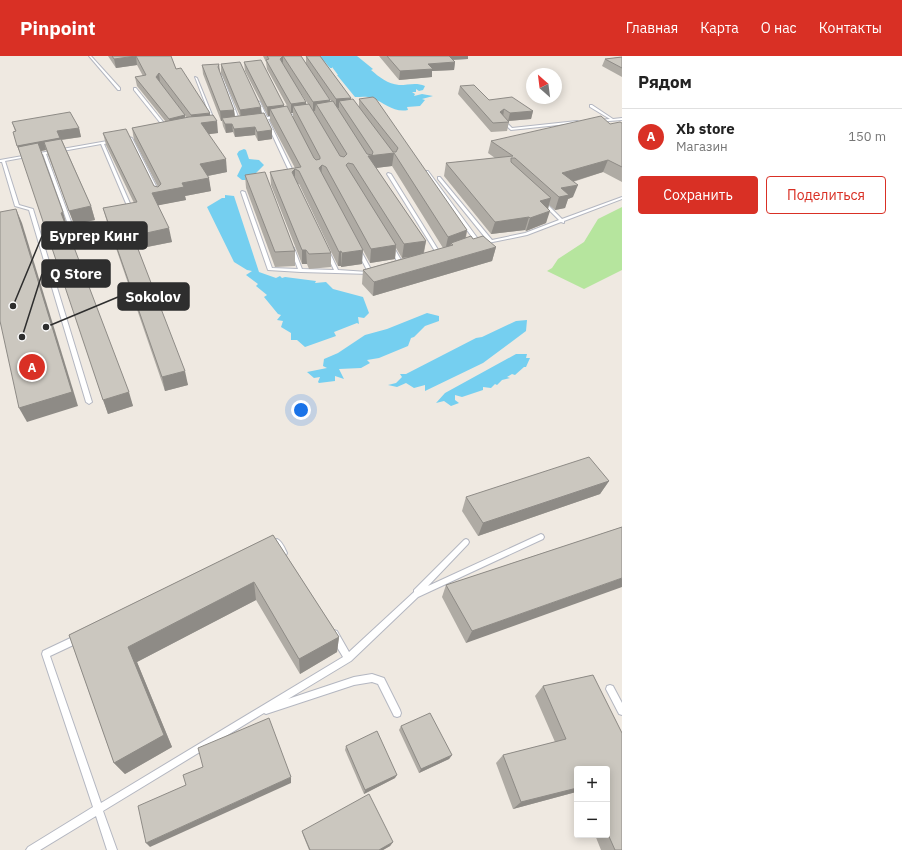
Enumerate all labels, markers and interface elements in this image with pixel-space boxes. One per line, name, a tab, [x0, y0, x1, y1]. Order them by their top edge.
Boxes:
text: Pinpoint	[20, 16, 96, 40]
text: Главная	[626, 19, 678, 37]
text: Карта	[700, 19, 739, 37]
text: О нас	[761, 19, 797, 37]
text: Контакты	[819, 19, 882, 37]
north arrow	[526, 68, 562, 104]
text: Рядом	[638, 71, 692, 93]
text: Xb store	[676, 119, 735, 138]
text: A	[647, 128, 655, 145]
text: 150 m	[848, 128, 886, 145]
text: Магазин	[676, 138, 728, 155]
button: Сохранить	[638, 176, 758, 214]
button: Поделиться	[766, 176, 886, 214]
callout: Бургер Кинг	[42, 222, 147, 249]
text: Бургер Кинг	[49, 226, 139, 245]
callout: Q Store	[42, 260, 110, 287]
text: Q Store	[50, 264, 102, 283]
callout: Sokolov	[118, 283, 189, 310]
text: Sokolov	[125, 287, 181, 306]
pin: A	[19, 352, 45, 382]
your location	[291, 400, 311, 420]
map controls	[574, 766, 610, 838]
button: +	[574, 766, 610, 802]
button: −	[574, 802, 610, 838]

